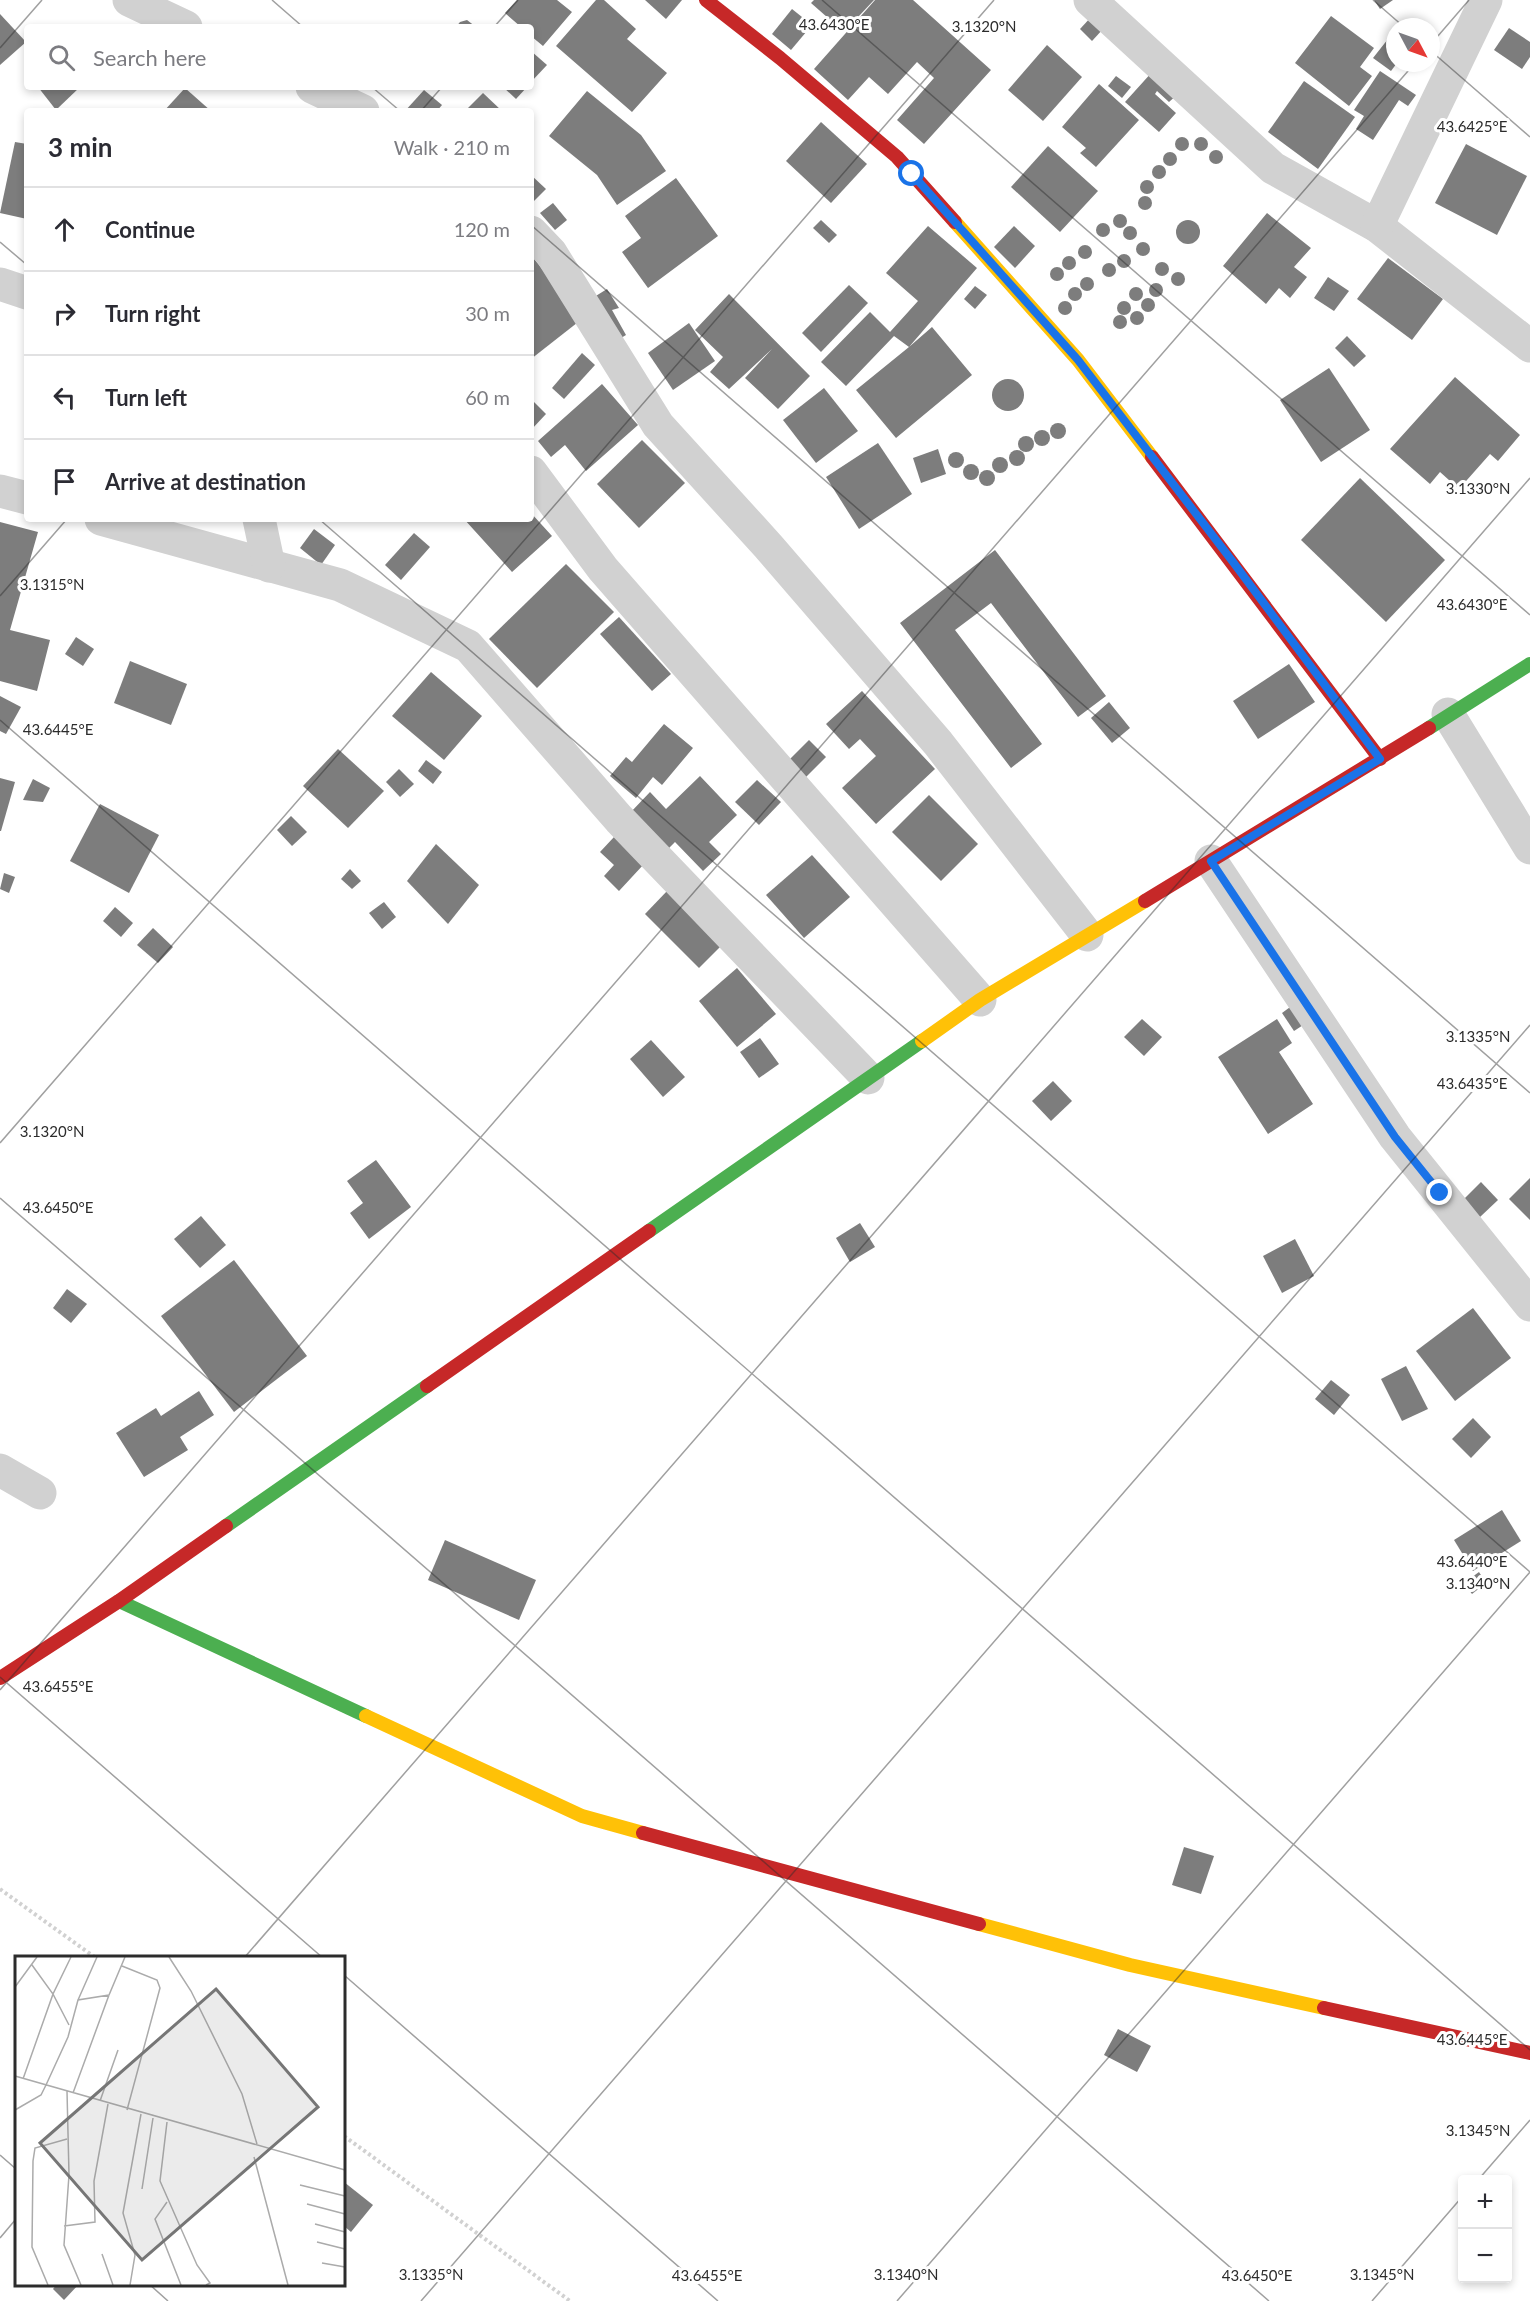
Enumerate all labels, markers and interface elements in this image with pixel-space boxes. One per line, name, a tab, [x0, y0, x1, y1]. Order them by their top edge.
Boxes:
text: 43.6430°E	[799, 15, 869, 33]
text: 3.1320°N	[952, 17, 1016, 35]
north arrow	[1386, 18, 1440, 72]
search box	[24, 24, 534, 90]
icon: search	[45, 41, 78, 74]
text: Search here	[93, 44, 206, 71]
text: 43.6425°E	[1437, 117, 1507, 135]
text: 3 min	[48, 131, 112, 163]
text: Walk · 210 m	[394, 135, 510, 159]
route start	[898, 160, 924, 186]
icon: ahead	[48, 213, 81, 246]
text: Continue	[105, 216, 195, 243]
text: 120 m	[454, 217, 510, 241]
icon: right	[48, 297, 81, 330]
text: Turn right	[105, 300, 200, 327]
text: 30 m	[465, 301, 510, 325]
icon: left	[48, 381, 81, 414]
text: Turn left	[105, 384, 187, 411]
text: 60 m	[465, 385, 510, 409]
icon: arrive	[48, 465, 81, 498]
text: Arrive at destination	[105, 468, 306, 495]
text: 3.1330°N	[1446, 479, 1510, 497]
text: 3.1315°N	[20, 575, 84, 593]
text: 43.6430°E	[1437, 595, 1507, 613]
text: 43.6445°E	[23, 720, 93, 738]
text: 3.1335°N	[1446, 1027, 1510, 1045]
text: 43.6435°E	[1437, 1074, 1507, 1092]
text: 3.1320°N	[20, 1122, 84, 1140]
route end	[1426, 1179, 1452, 1205]
text: 43.6450°E	[23, 1198, 93, 1216]
text: 43.6440°E	[1437, 1552, 1507, 1570]
text: 3.1340°N	[1446, 1574, 1510, 1592]
text: 43.6455°E	[23, 1677, 93, 1695]
inset map	[15, 1956, 345, 2286]
text: 43.6445°E	[1437, 2030, 1507, 2048]
text: 3.1345°N	[1446, 2121, 1510, 2139]
map controls	[1458, 2175, 1512, 2283]
button: +	[1458, 2175, 1512, 2229]
button: −	[1458, 2229, 1512, 2283]
text: 3.1335°N	[399, 2265, 463, 2283]
text: 3.1340°N	[874, 2265, 938, 2283]
text: 3.1345°N	[1350, 2265, 1414, 2283]
text: 43.6455°E	[672, 2266, 742, 2284]
text: 43.6450°E	[1222, 2266, 1292, 2284]

